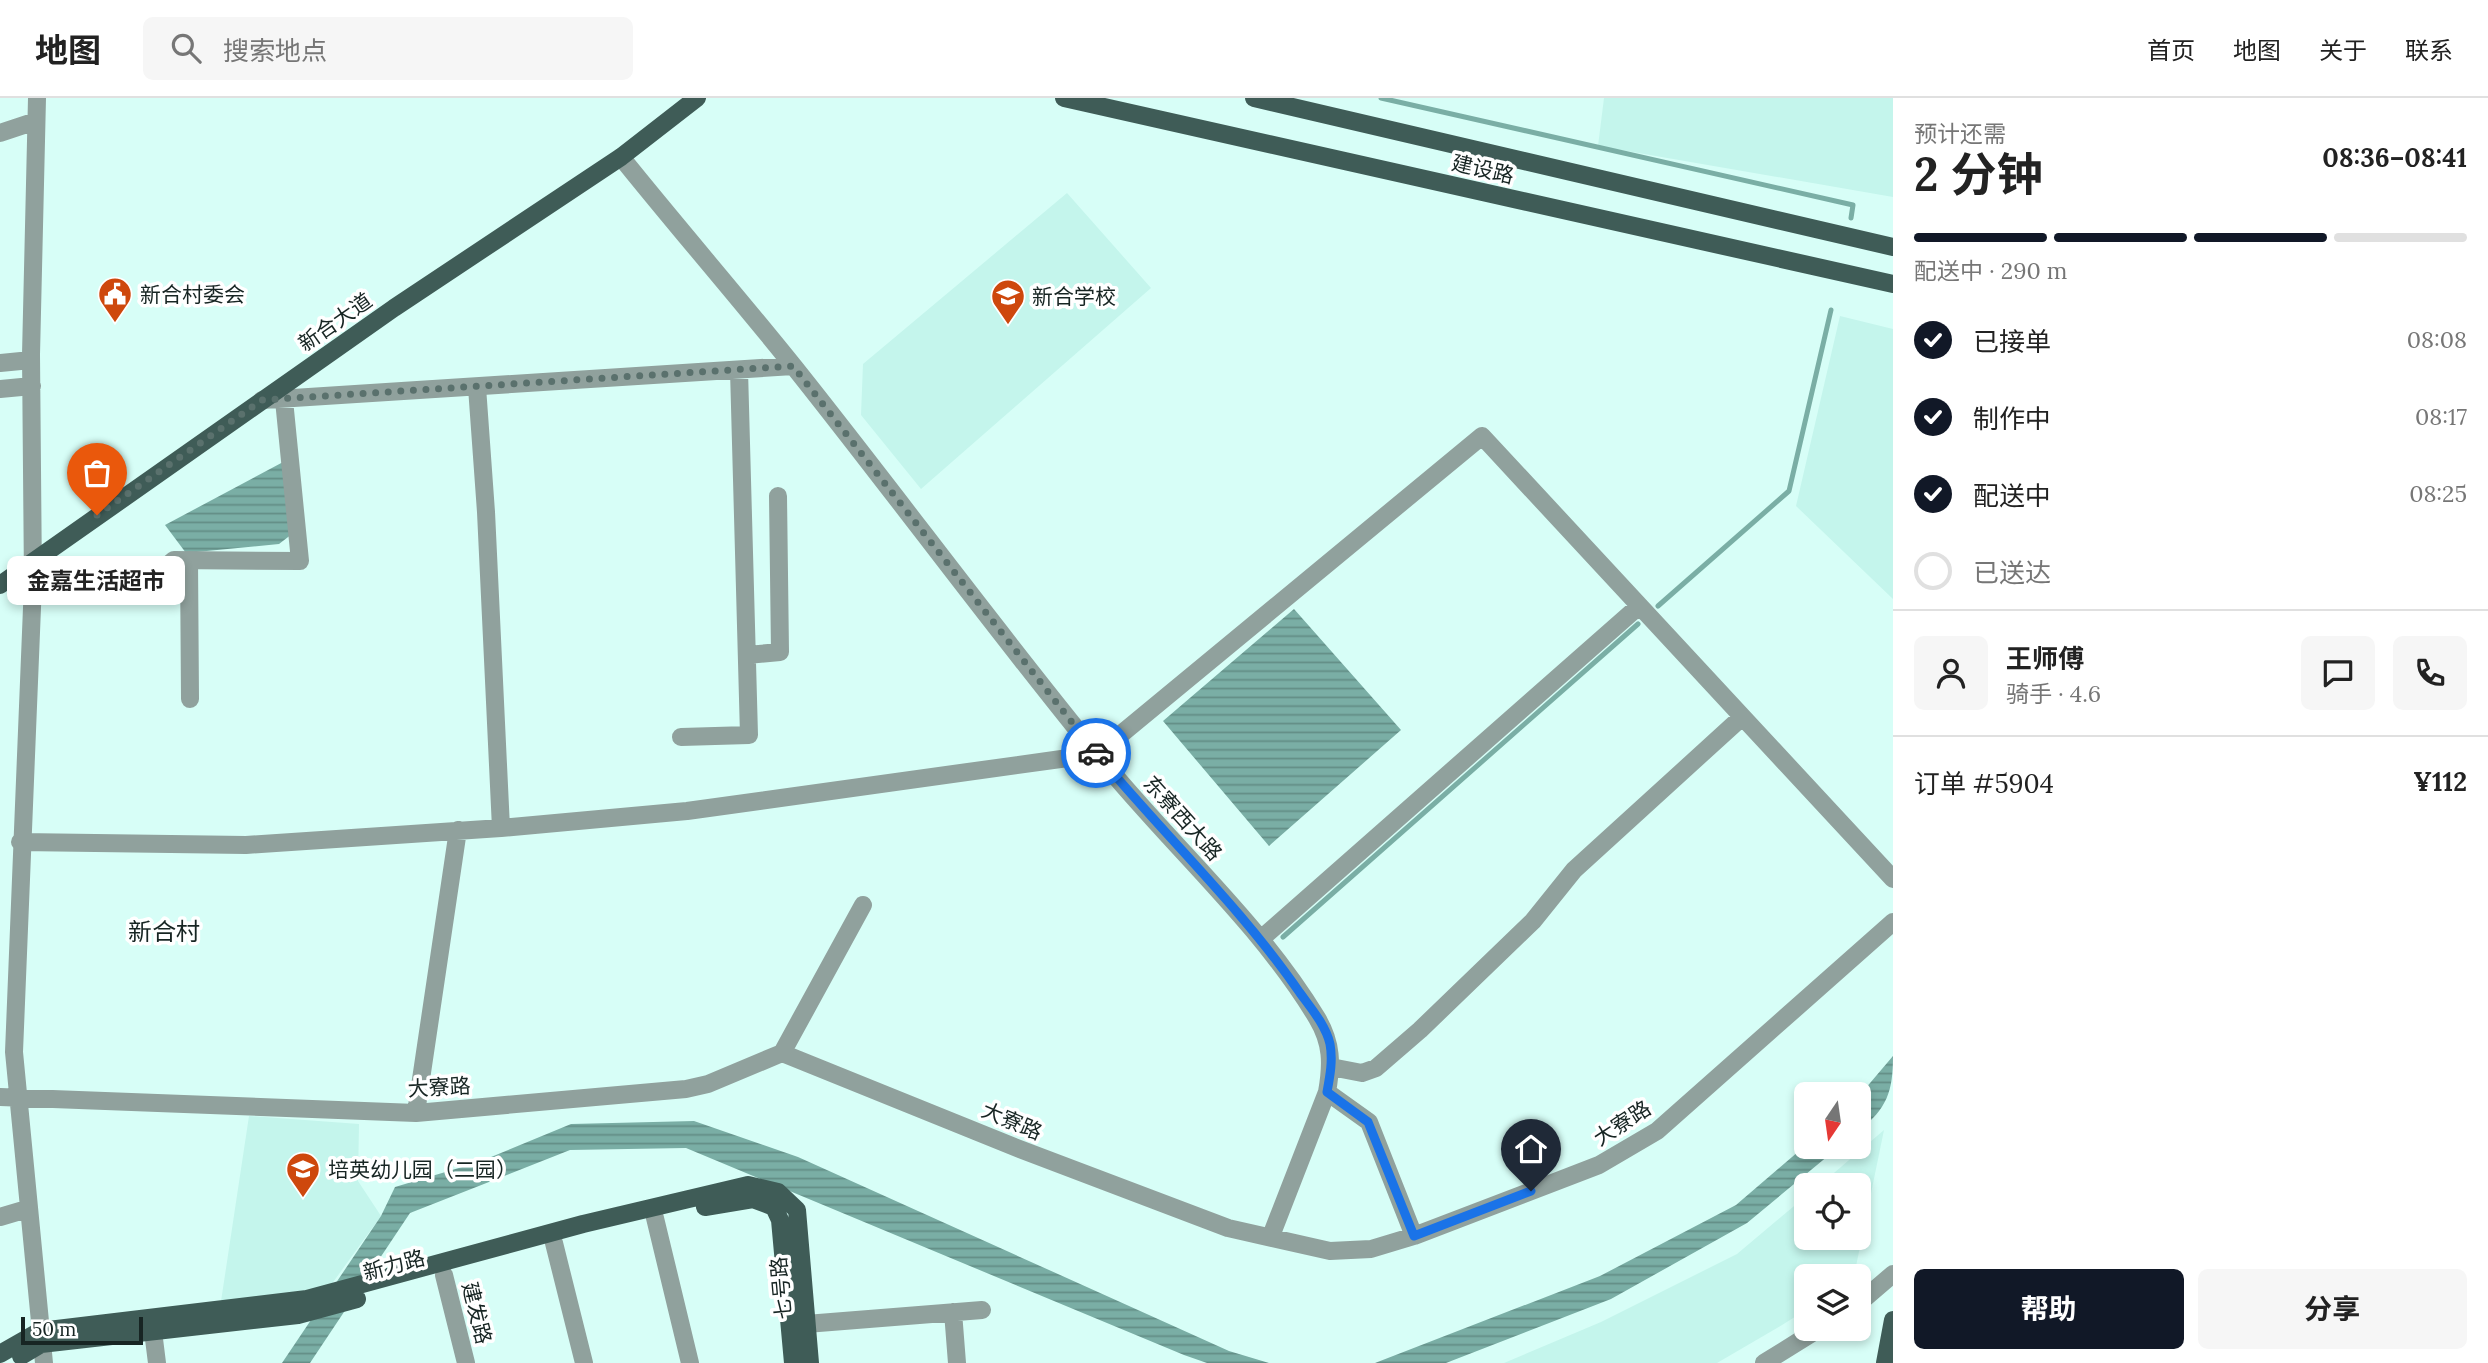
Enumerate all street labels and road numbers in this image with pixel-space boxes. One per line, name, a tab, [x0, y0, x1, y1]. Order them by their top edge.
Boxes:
street label: 建设路	[1449, 149, 1517, 189]
street label: 新合大道	[293, 287, 377, 357]
street label: 东寮西大路	[1138, 770, 1228, 866]
street label: 大寮路	[407, 1072, 471, 1102]
street label: 大寮路	[1588, 1095, 1656, 1151]
street label: 大寮路	[978, 1096, 1046, 1146]
street label: 新力路	[360, 1244, 428, 1286]
street label: 七号路	[765, 1255, 797, 1321]
street label: 建发路	[456, 1279, 498, 1347]

